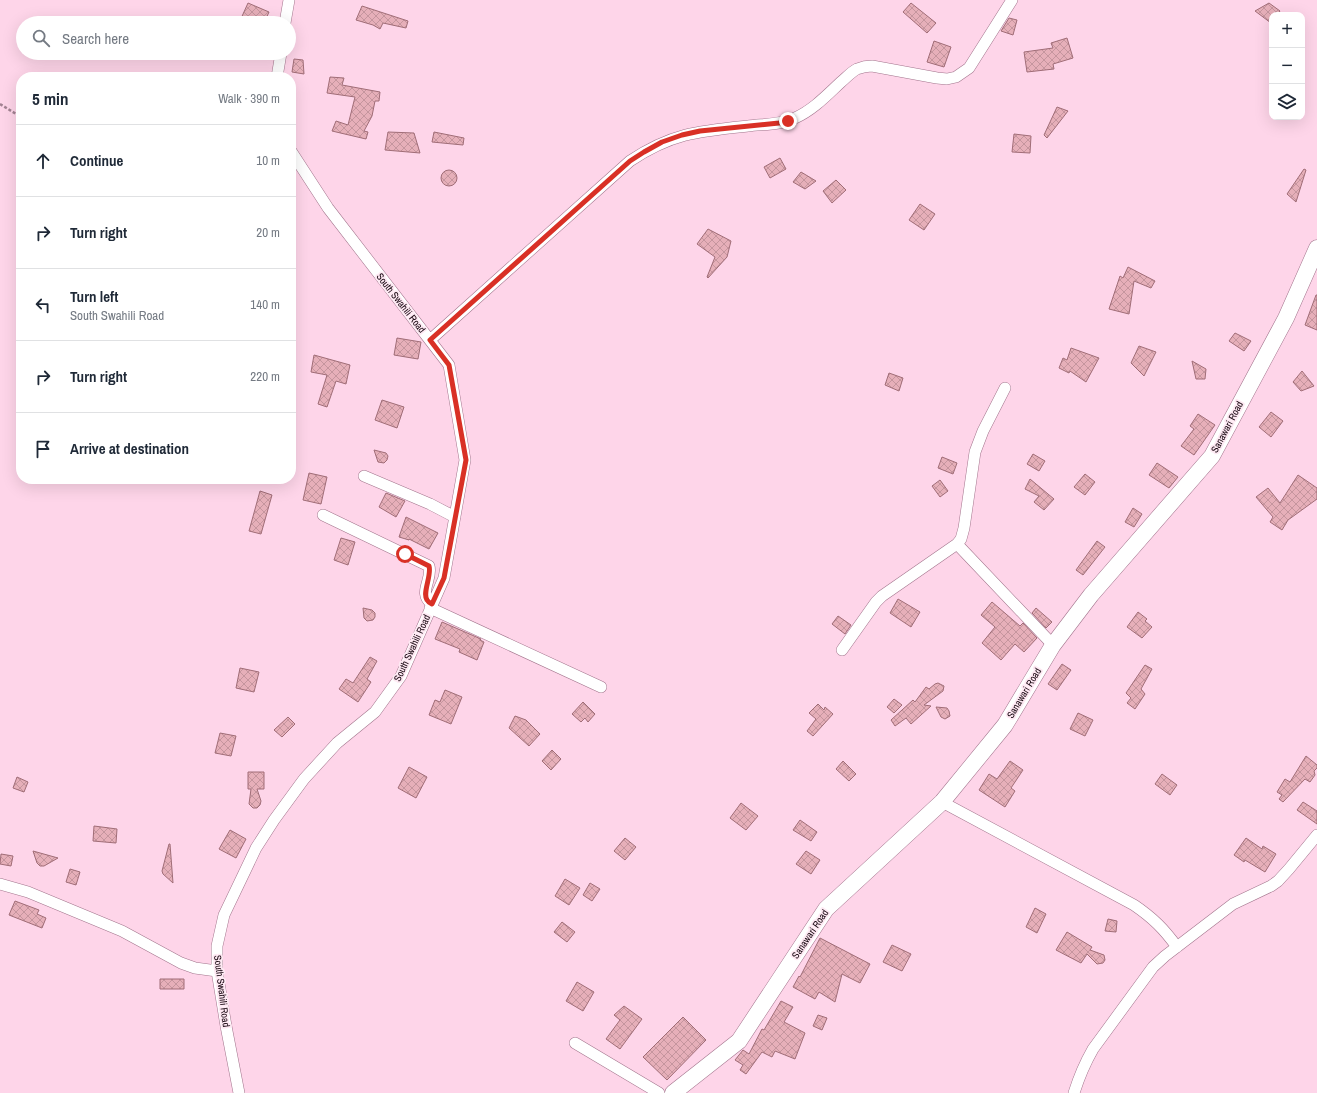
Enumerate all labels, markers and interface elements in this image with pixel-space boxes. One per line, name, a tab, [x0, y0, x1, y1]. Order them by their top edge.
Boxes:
map controls	[1269, 12, 1305, 120]
button: +	[1269, 12, 1305, 48]
search box	[16, 16, 296, 60]
icon: search	[30, 27, 52, 49]
text: Search here	[62, 28, 129, 49]
button: −	[1269, 48, 1305, 84]
button: layers	[1269, 84, 1305, 120]
text: 5 min	[32, 87, 68, 110]
text: Walk · 390 m	[218, 90, 280, 107]
route end	[779, 112, 797, 130]
icon: ahead	[32, 150, 54, 172]
text: Continue	[70, 150, 123, 171]
text: 10 m	[256, 152, 280, 169]
icon: right	[32, 222, 54, 244]
text: Turn right	[70, 222, 127, 243]
text: 20 m	[256, 224, 280, 241]
street label: South Swahili Road	[374, 270, 428, 336]
text: Turn left	[70, 286, 118, 307]
icon: left	[32, 294, 54, 316]
text: 140 m	[250, 296, 280, 313]
text: South Swahili Road	[70, 307, 164, 324]
icon: right	[32, 366, 54, 388]
text: Turn right	[70, 366, 127, 387]
text: 220 m	[250, 368, 280, 385]
street label: Sanawari Road	[1208, 399, 1246, 455]
icon: arrive	[32, 438, 54, 460]
text: Arrive at destination	[70, 438, 189, 459]
route start	[396, 545, 414, 563]
street label: South Swahili Road	[391, 612, 433, 684]
street label: Sanawari Road	[1004, 665, 1044, 721]
street label: Sanawari Road	[789, 907, 831, 961]
street label: South Swahili Road	[211, 954, 233, 1028]

